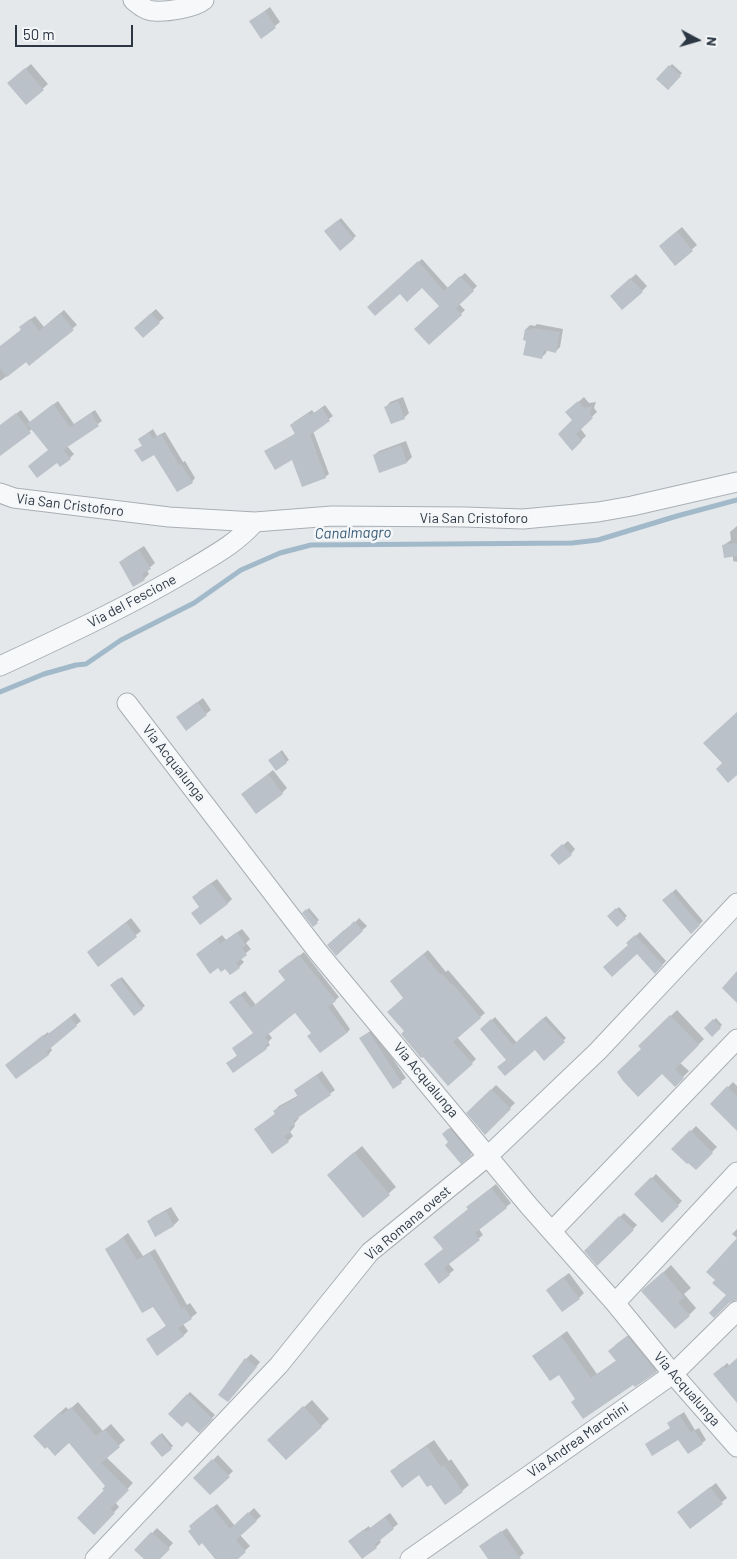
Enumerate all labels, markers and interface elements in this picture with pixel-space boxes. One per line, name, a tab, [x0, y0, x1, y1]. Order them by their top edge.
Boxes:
scale bar	[18, 15, 135, 47]
north arrow	[672, 15, 722, 65]
text: 50 m	[23, 25, 55, 43]
text: N	[703, 36, 721, 47]
street label: Via San Cristoforo	[15, 490, 125, 520]
street label: Via San Cristoforo	[420, 510, 528, 526]
water label: Canalmagro	[315, 523, 391, 543]
street label: Via del Fescione	[85, 571, 179, 631]
street label: Via Acqualunga	[139, 721, 209, 805]
street label: Via Acqualunga	[390, 1039, 462, 1121]
street label: Via Romana ovest	[362, 1182, 454, 1264]
street label: Via Acqualunga	[650, 1349, 724, 1429]
street label: Via Andrea Marchini	[524, 1399, 632, 1481]

